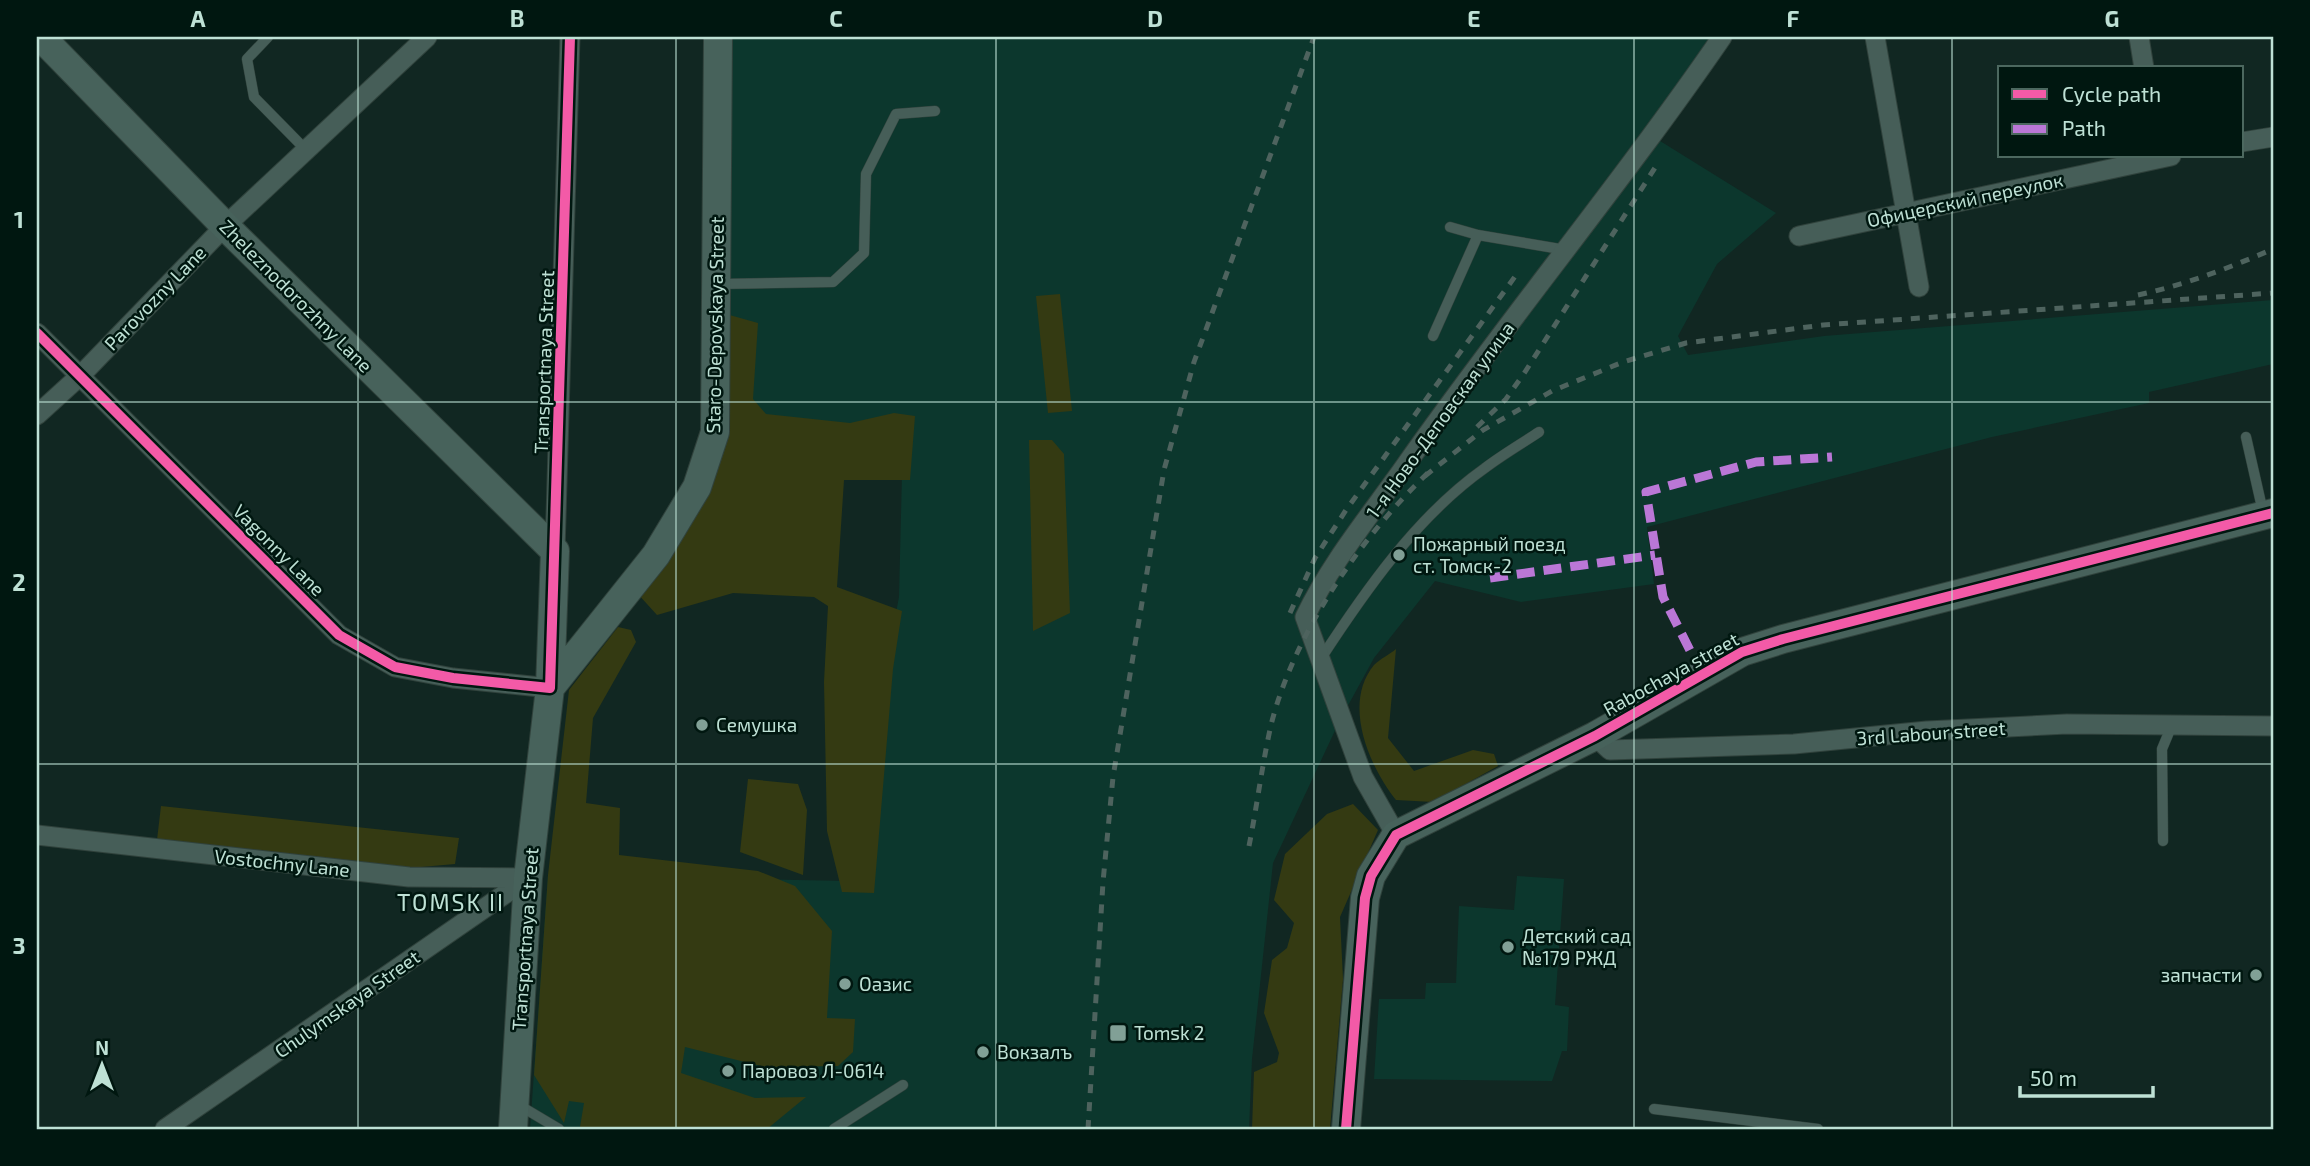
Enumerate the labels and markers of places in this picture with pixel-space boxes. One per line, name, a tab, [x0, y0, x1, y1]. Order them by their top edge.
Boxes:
place label: Пожарный поезд ст. Томск-2	[1413, 532, 1566, 577]
marker: Пожарный поезд ст. Томск-2	[1391, 547, 1407, 563]
place label: Семушка	[716, 713, 797, 737]
marker: Семушка	[694, 717, 710, 733]
place label: Детский сад №179 РЖД	[1522, 924, 1631, 969]
marker: Детский сад №179 РЖД	[1500, 939, 1516, 955]
place label: запчасти	[2161, 963, 2242, 986]
marker: запчасти	[2248, 967, 2264, 983]
place label: Оазис	[859, 972, 912, 995]
marker: Оазис	[837, 976, 853, 992]
place label: Tomsk 2	[1134, 1021, 1204, 1044]
marker: Tomsk 2	[1108, 1023, 1128, 1043]
place label: Вокзалъ	[997, 1040, 1072, 1063]
marker: Вокзалъ	[975, 1044, 991, 1060]
place label: Паровоз Л-0614	[742, 1059, 885, 1082]
marker: Паровоз Л-0614	[720, 1063, 736, 1079]

